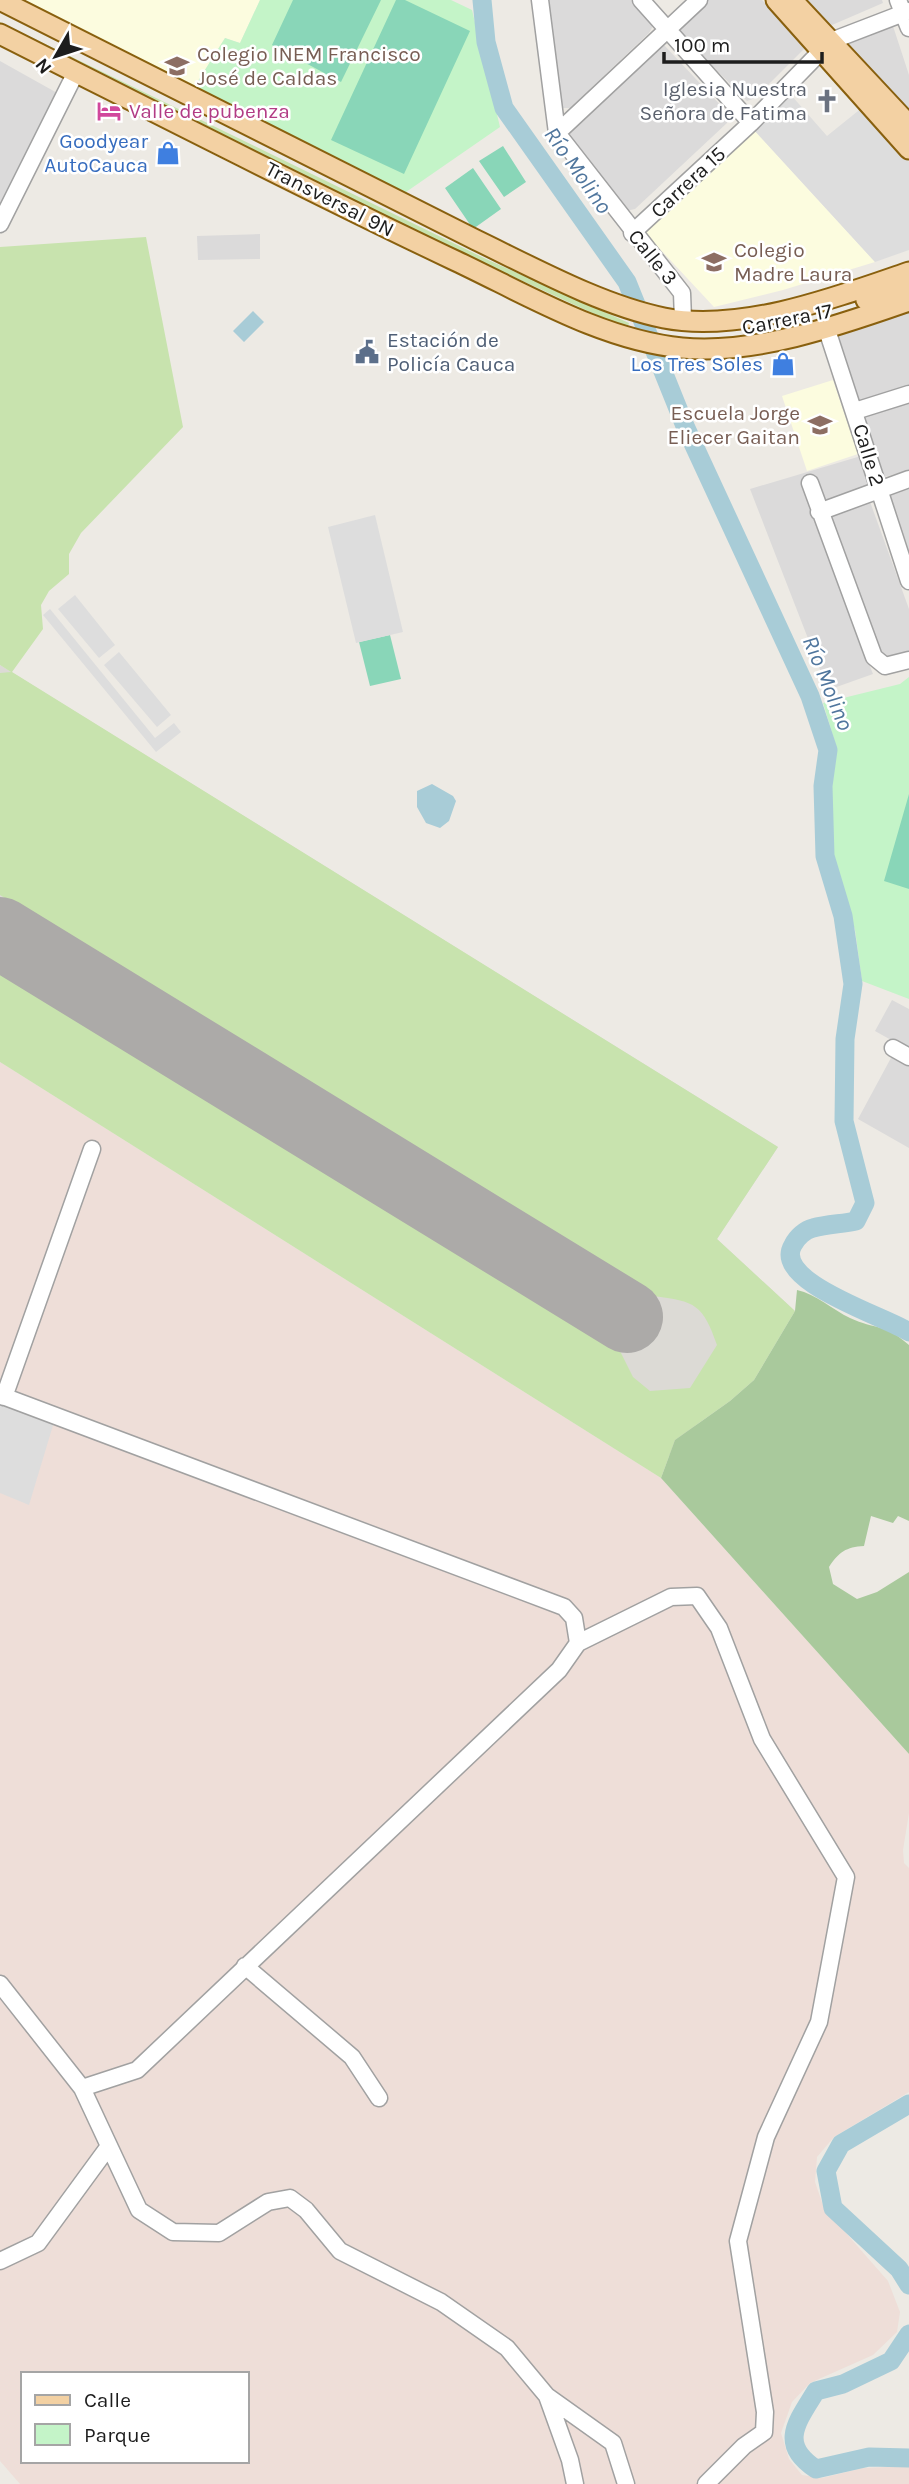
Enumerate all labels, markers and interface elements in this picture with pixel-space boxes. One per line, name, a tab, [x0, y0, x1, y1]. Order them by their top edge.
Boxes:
north arrow	[21, 21, 91, 91]
scale bar	[664, 21, 822, 65]
text: 100 m	[674, 33, 731, 57]
place label: Colegio INEM Francisco José de Caldas	[197, 42, 421, 90]
school or university icon: Colegio INEM Francisco José de Caldas	[163, 52, 191, 80]
text: N	[31, 54, 56, 78]
place label: Iglesia Nuestra Señora de Fatima	[640, 77, 807, 125]
church icon: Iglesia Nuestra Señora de Fatima	[813, 87, 841, 115]
hotel icon: Valle de pubenza	[95, 97, 123, 125]
place label: Valle de pubenza	[129, 99, 290, 123]
water label: Río Molino	[538, 121, 618, 219]
place label: Goodyear AutoCauca	[44, 129, 148, 177]
shop icon: Goodyear AutoCauca	[154, 139, 182, 167]
street label: Carrera 15	[646, 141, 730, 223]
street label: Transversal 9N	[262, 156, 398, 242]
street label: Calle 3	[623, 224, 683, 290]
place label: Colegio Madre Laura	[734, 238, 852, 286]
school or university icon: Colegio Madre Laura	[700, 248, 728, 276]
street label: Carrera 17	[740, 298, 834, 339]
place label: Estación de Policía Cauca	[387, 328, 515, 376]
public building icon: Estación de Policía Cauca	[353, 338, 381, 366]
shop icon: Los Tres Soles	[769, 350, 797, 378]
place label: Los Tres Soles	[630, 352, 763, 376]
place label: Escuela Jorge Eliecer Gaitan	[668, 401, 800, 449]
school or university icon: Escuela Jorge Eliecer Gaitan	[806, 411, 834, 439]
street label: Calle 2	[848, 421, 890, 489]
water label: Río Molino	[797, 632, 859, 734]
legend	[21, 2372, 248, 2463]
text: Calle	[84, 2388, 131, 2412]
text: Parque	[84, 2423, 151, 2447]

